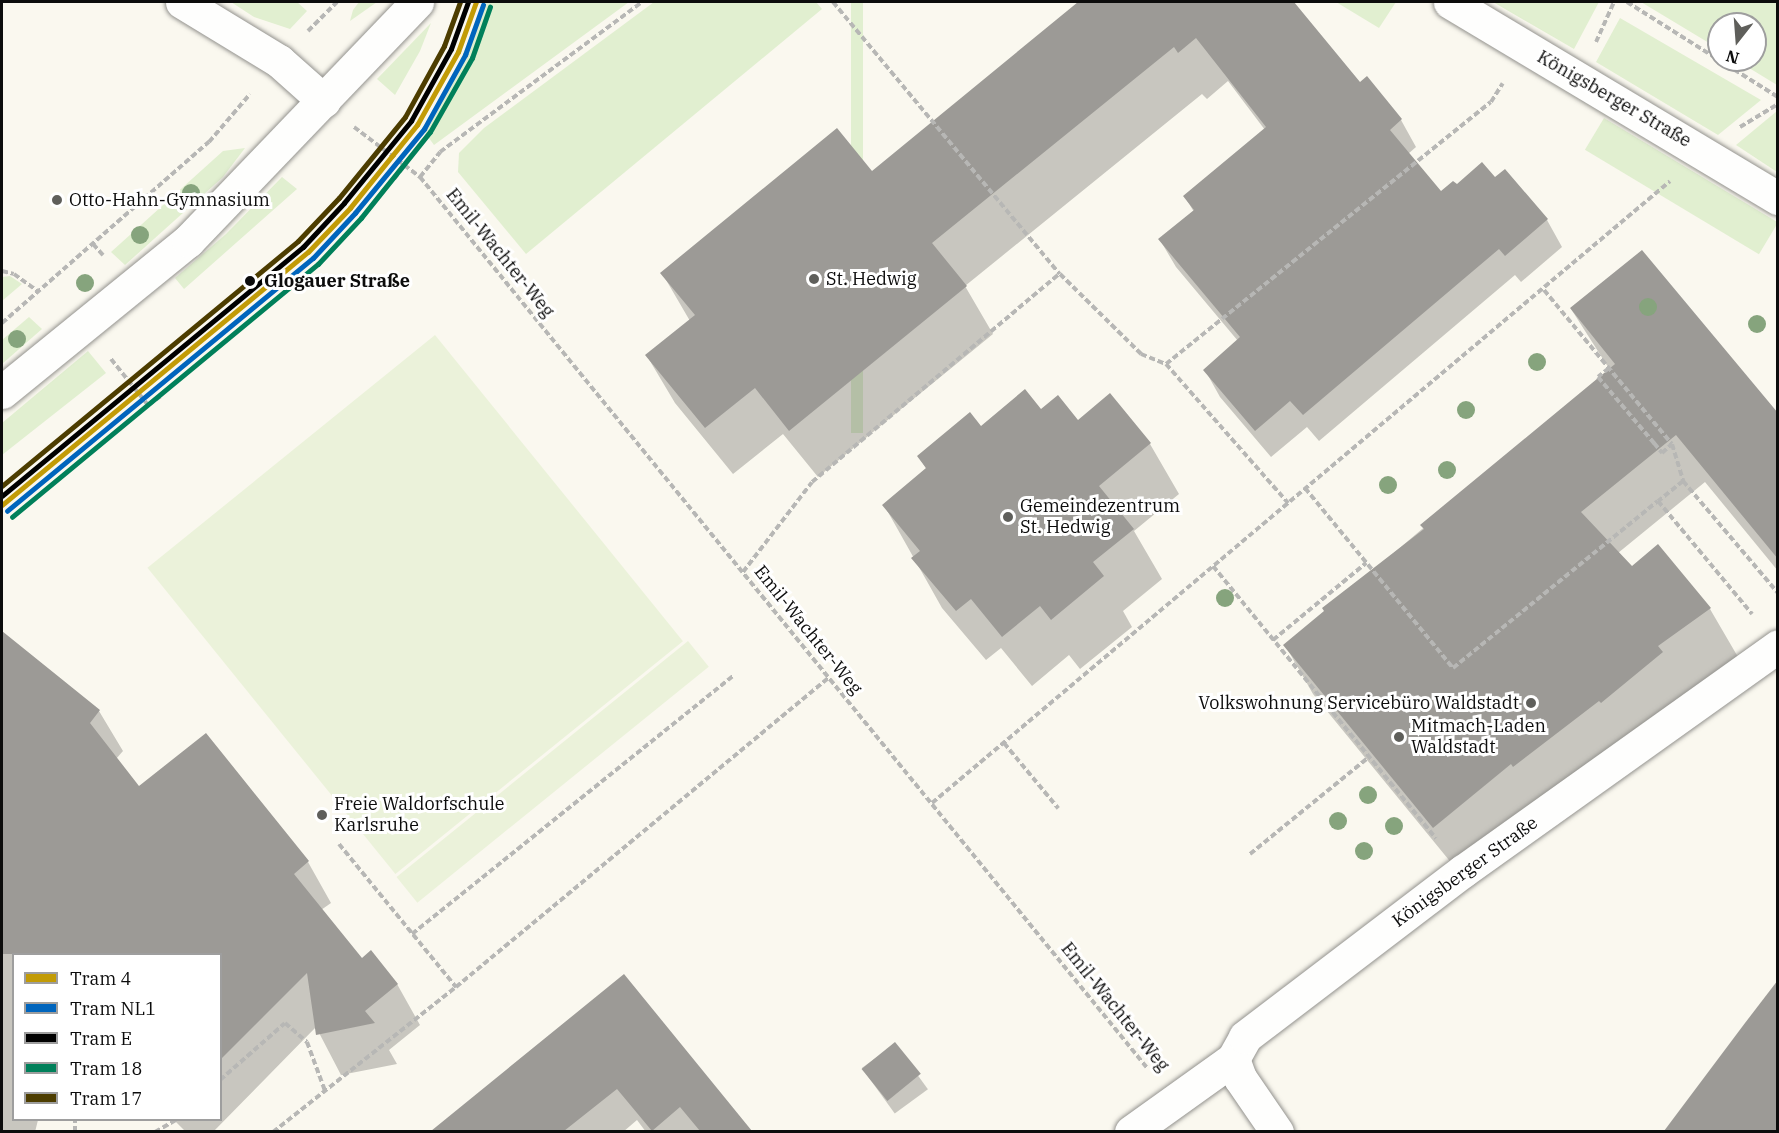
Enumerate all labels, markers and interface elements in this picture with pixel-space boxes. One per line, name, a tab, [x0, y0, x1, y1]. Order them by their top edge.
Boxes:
north arrow	[1707, 12, 1767, 72]
street label: Königsberger Straße	[1533, 46, 1695, 152]
text: N	[1723, 46, 1741, 69]
street label: Emil-Wachter-Weg	[441, 184, 559, 322]
place label: Otto-Hahn-Gymnasium	[69, 189, 270, 211]
marker: Otto-Hahn-Gymnasium	[50, 193, 64, 207]
place label: St. Hedwig	[826, 268, 917, 290]
place label: Glogauer Straße	[264, 270, 410, 292]
marker: Glogauer Straße	[241, 272, 259, 290]
marker: St. Hedwig	[807, 272, 821, 286]
place label: Gemeindezentrum St. Hedwig	[1020, 496, 1180, 538]
marker: Gemeindezentrum St. Hedwig	[1001, 510, 1015, 524]
street label: Emil-Wachter-Weg	[749, 561, 867, 699]
place label: Volkswohnung Servicebüro Waldstadt	[1198, 692, 1519, 714]
marker: Volkswohnung Servicebüro Waldstadt	[1524, 696, 1538, 710]
place label: Mitmach-Laden Waldstadt	[1411, 716, 1546, 758]
marker: Mitmach-Laden Waldstadt	[1392, 730, 1406, 744]
place label: Freie Waldorfschule Karlsruhe	[334, 794, 504, 836]
marker: Freie Waldorfschule Karlsruhe	[315, 808, 329, 822]
street label: Königsberger Straße	[1388, 812, 1542, 932]
street label: Emil-Wachter-Weg	[1056, 938, 1174, 1076]
legend	[12, 953, 222, 1121]
text: Tram 4	[70, 967, 131, 990]
text: Tram NL1	[70, 997, 156, 1020]
text: Tram E	[70, 1027, 132, 1050]
text: Tram 18	[70, 1057, 142, 1080]
text: Tram 17	[70, 1087, 142, 1110]

